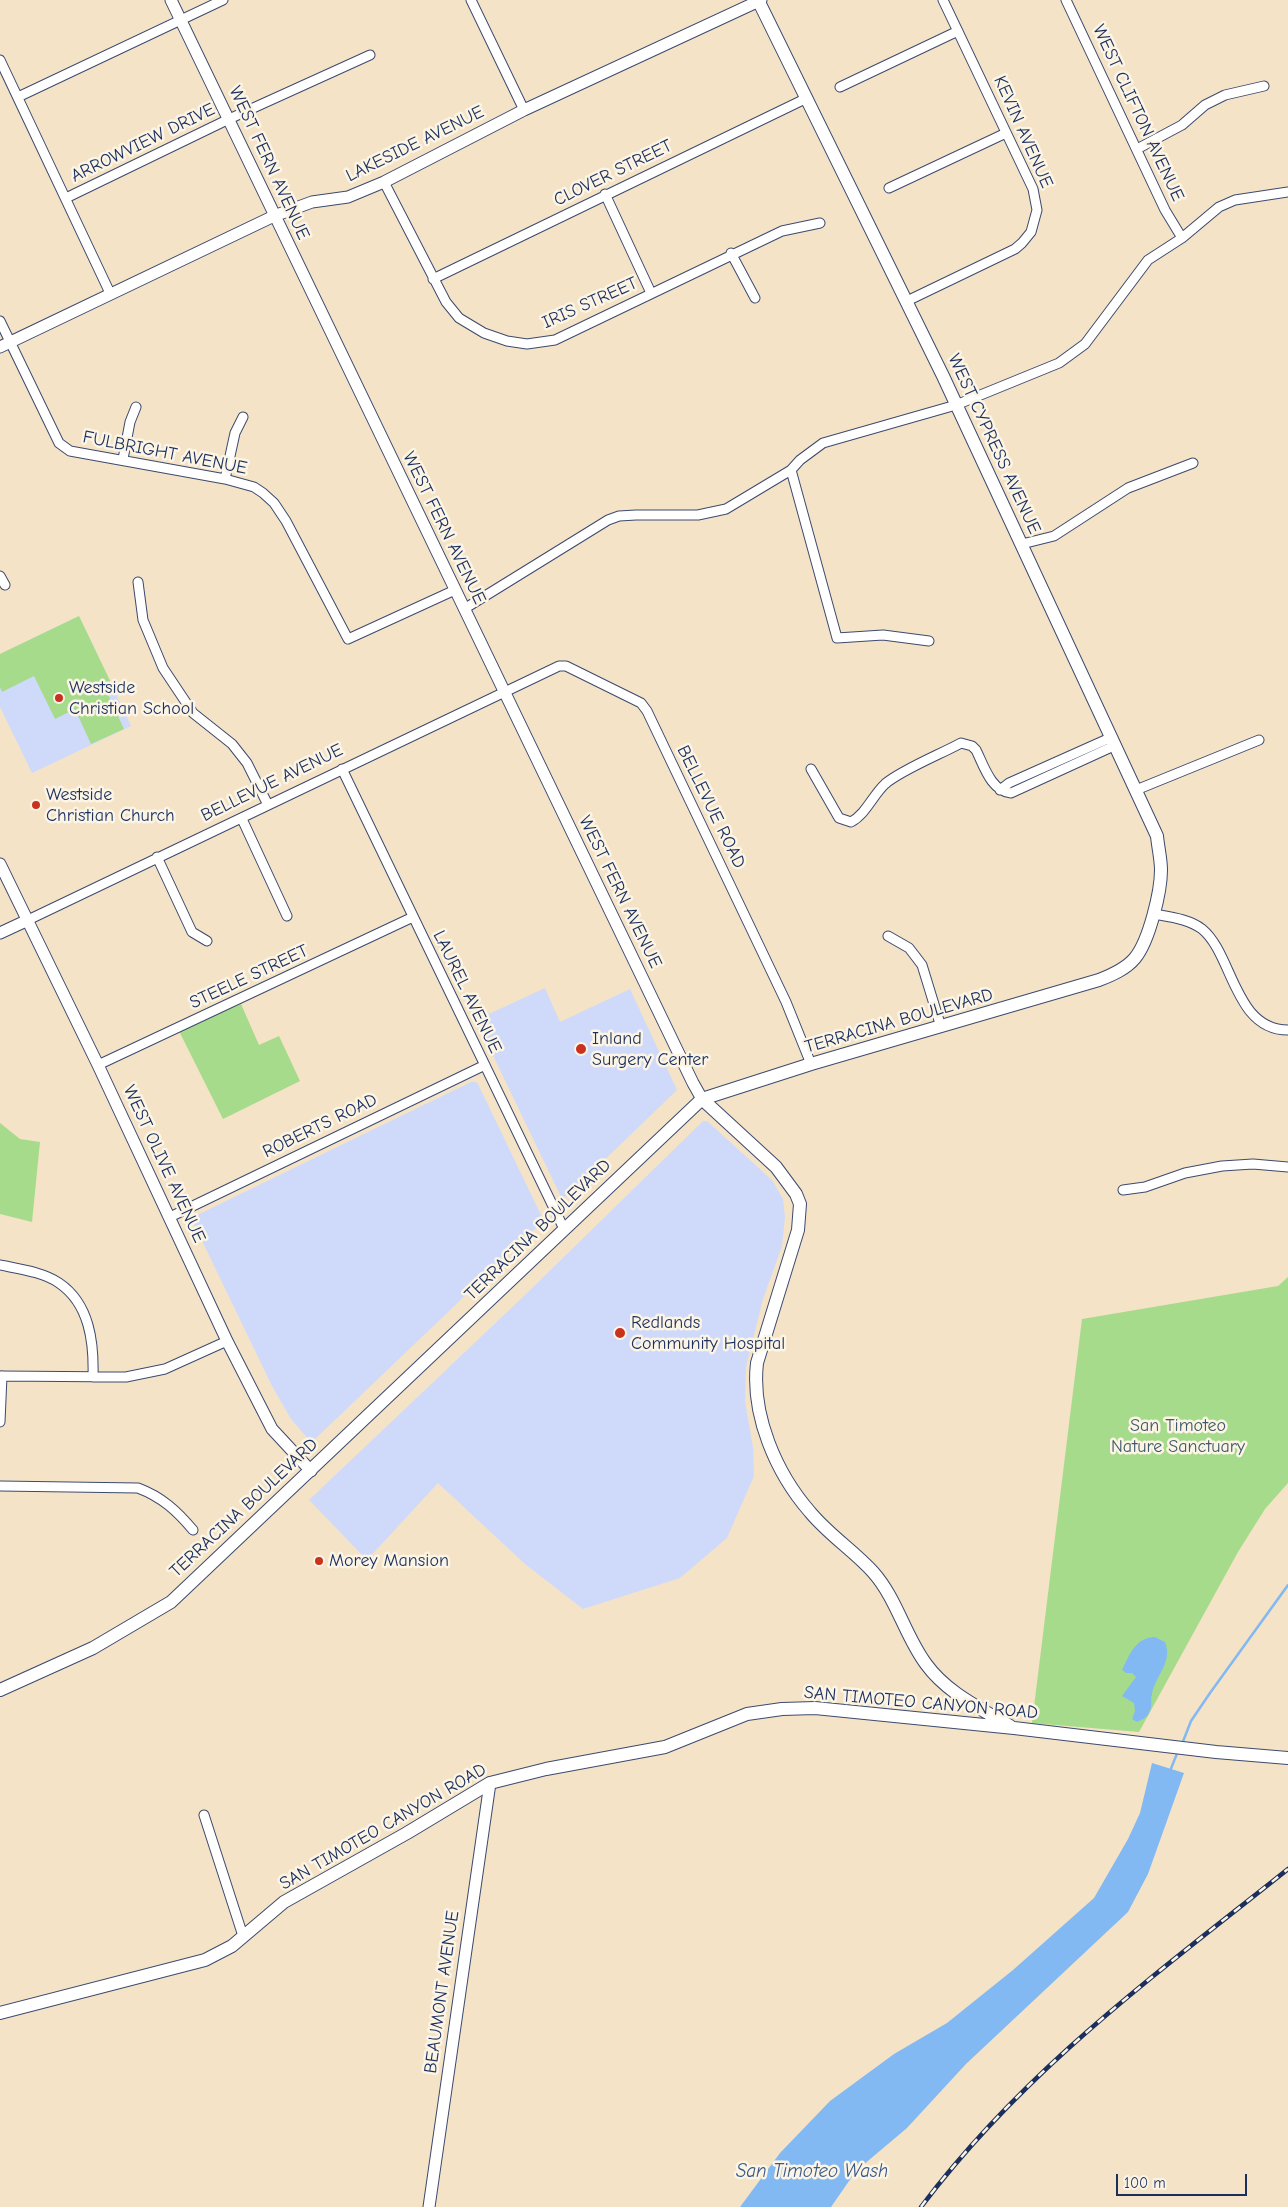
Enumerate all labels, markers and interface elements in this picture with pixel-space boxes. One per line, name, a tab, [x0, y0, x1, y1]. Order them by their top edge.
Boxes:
street label: WEST CLIFTON AVENUE	[1088, 21, 1188, 205]
street label: KEVIN AVENUE	[989, 72, 1057, 192]
street label: WEST FERN AVENUE	[224, 83, 314, 243]
street label: ARROWVIEW DRIVE	[67, 99, 219, 187]
street label: LAKESIDE AVENUE	[342, 101, 488, 187]
street label: CLOVER STREET	[550, 135, 676, 211]
street label: IRIS STREET	[539, 272, 641, 334]
street label: WEST CYPRESS AVENUE	[943, 350, 1045, 538]
street label: FULBRIGHT AVENUE	[81, 426, 249, 480]
street label: WEST FERN AVENUE	[398, 448, 490, 608]
place label: Westside Christian School	[69, 677, 194, 720]
marker: Westside Christian School	[53, 692, 65, 704]
street label: BELLEVUE AVENUE	[198, 739, 346, 827]
street label: BELLEVUE ROAD	[672, 742, 750, 872]
place label: Westside Christian Church	[46, 784, 175, 826]
marker: Westside Christian Church	[30, 799, 42, 811]
street label: WEST FERN AVENUE	[574, 812, 666, 972]
street label: LAUREL AVENUE	[428, 927, 506, 1057]
street label: STEELE STREET	[186, 940, 312, 1014]
street label: TERRACINA BOULEVARD	[802, 984, 996, 1058]
place label: Inland Surgery Center	[592, 1028, 708, 1070]
marker: Inland Surgery Center	[574, 1042, 588, 1056]
street label: WEST OLIVE AVENUE	[118, 1082, 210, 1246]
street label: ROBERTS ROAD	[259, 1089, 381, 1163]
street label: TERRACINA BOULEVARD	[461, 1155, 615, 1305]
place label: Redlands Community Hospital	[631, 1312, 785, 1355]
marker: Redlands Community Hospital	[613, 1326, 627, 1340]
park label: San Timoteo Nature Sanctuary	[1111, 1415, 1245, 1458]
street label: TERRACINA BOULEVARD	[165, 1434, 323, 1582]
place label: Morey Mansion	[329, 1550, 449, 1572]
marker: Morey Mansion	[313, 1555, 325, 1567]
street label: SAN TIMOTEO CANYON ROAD	[803, 1682, 1039, 1724]
street label: SAN TIMOTEO CANYON ROAD	[276, 1759, 490, 1895]
street label: BEAUMONT AVENUE	[420, 1909, 464, 2075]
water label: San Timoteo Wash	[736, 2161, 888, 2183]
scale bar	[1118, 2164, 1249, 2196]
text: 100 m	[1124, 2174, 1166, 2192]

